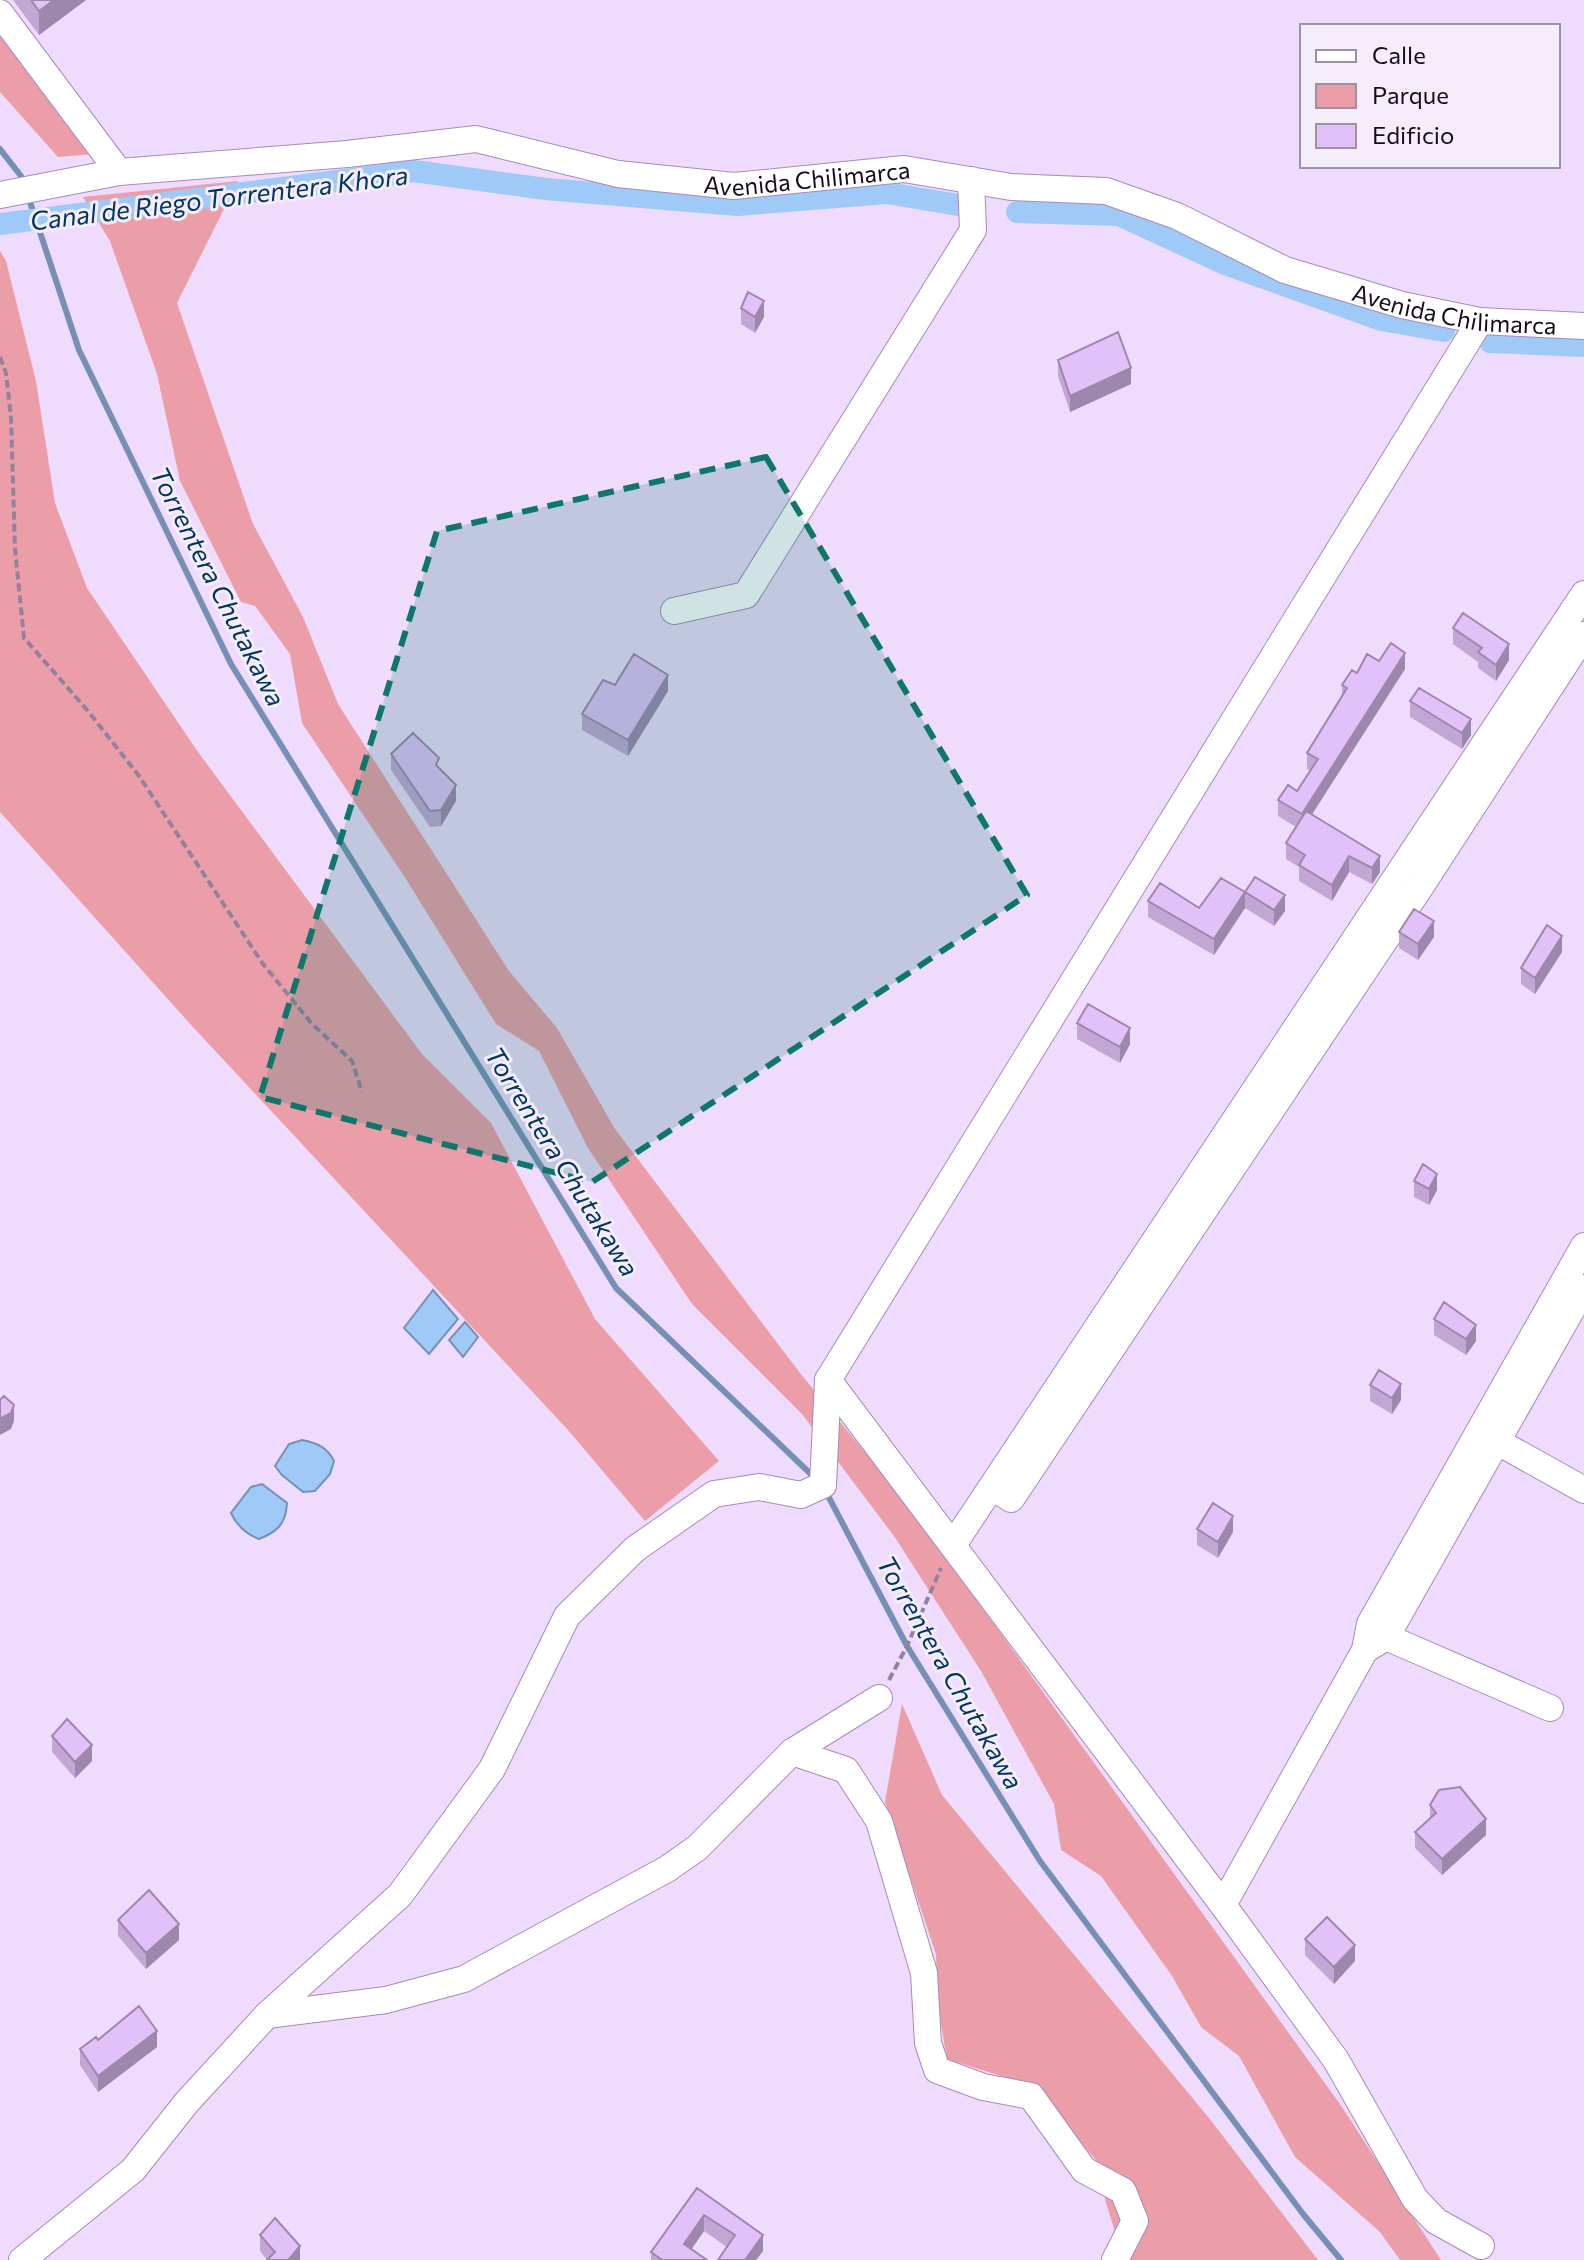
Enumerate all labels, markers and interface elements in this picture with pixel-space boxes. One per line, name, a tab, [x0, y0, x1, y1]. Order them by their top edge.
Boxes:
legend	[1300, 24, 1560, 168]
text: Calle	[1372, 40, 1426, 69]
text: Parque	[1372, 80, 1449, 109]
text: Edificio	[1372, 120, 1454, 149]
street label: Avenida Chilimarca	[703, 154, 911, 201]
water label: Canal de Riego Torrentera Khora	[28, 158, 410, 236]
street label: Avenida Chilimarca	[1349, 277, 1557, 339]
water label: Torrentera Chutakawa	[145, 461, 293, 711]
water label: Torrentera Chutakawa	[480, 1041, 646, 1281]
water label: Torrentera Chutakawa	[871, 1550, 1031, 1794]

